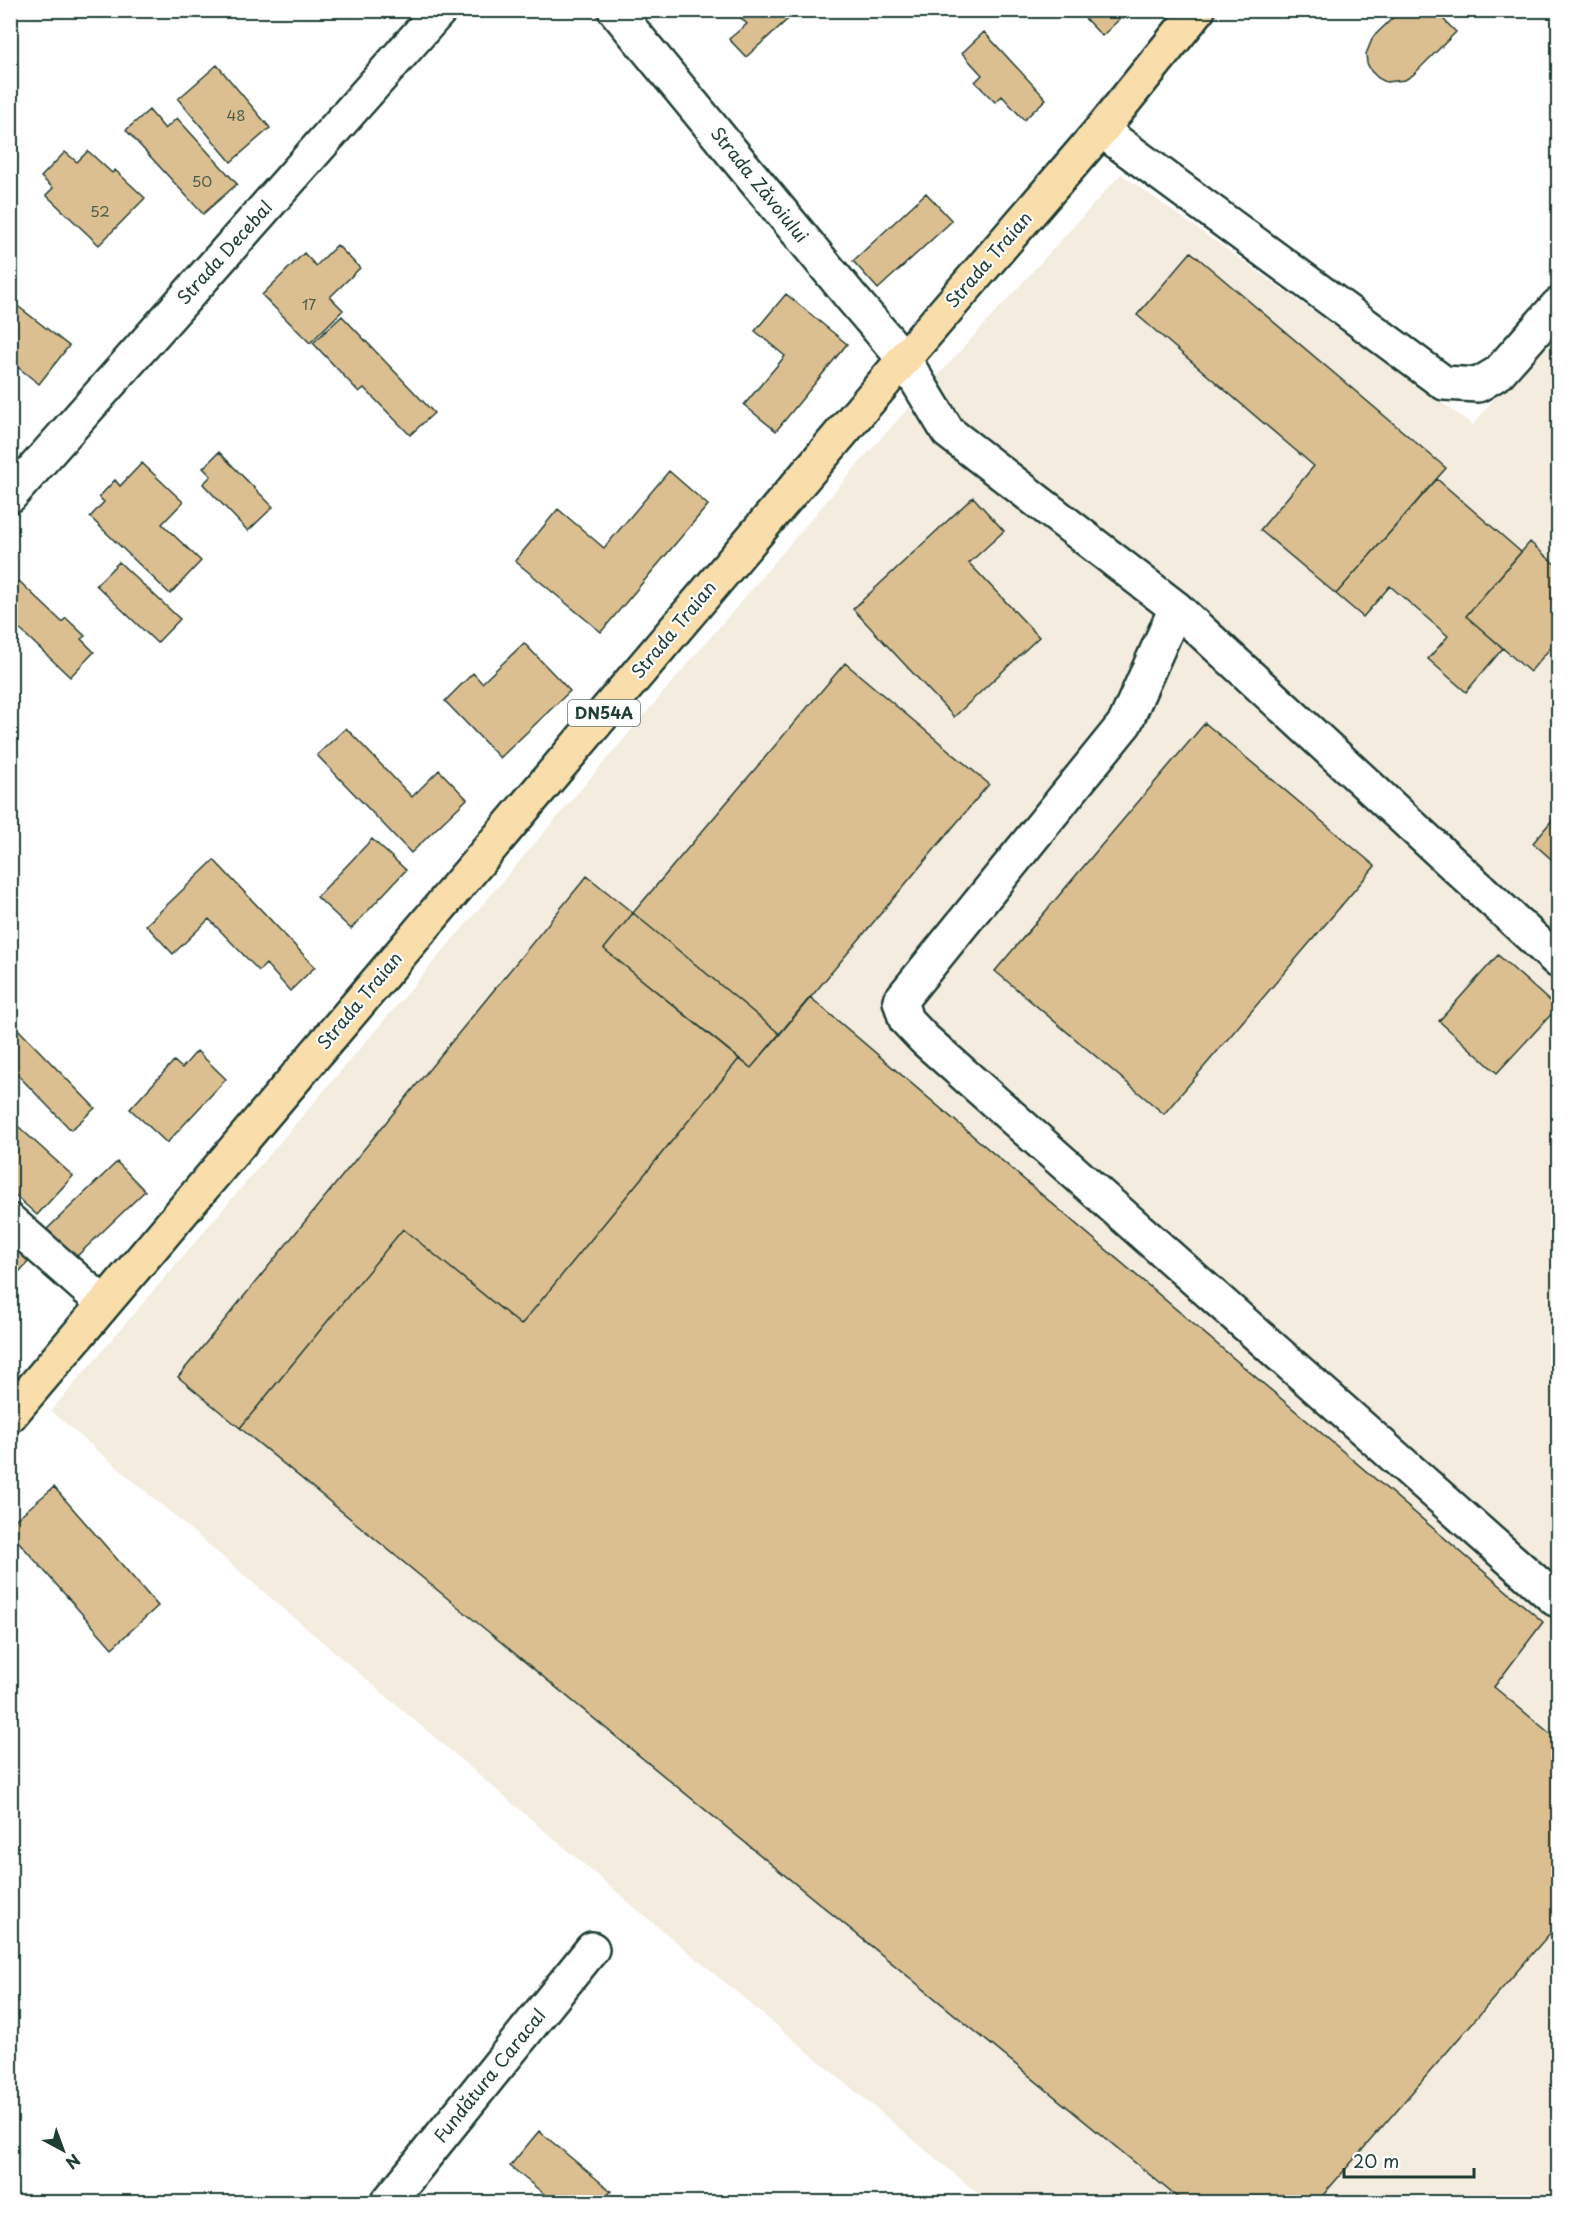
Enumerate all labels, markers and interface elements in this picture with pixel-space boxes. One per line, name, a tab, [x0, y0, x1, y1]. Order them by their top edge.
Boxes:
house number: 48	[226, 103, 246, 126]
street label: Strada Zăvoiului	[705, 120, 815, 248]
house number: 50	[192, 169, 212, 192]
street label: Strada Decebal	[170, 194, 278, 310]
house number: 52	[90, 199, 110, 222]
street label: Strada Traian	[938, 205, 1038, 313]
house number: 17	[302, 292, 316, 315]
street label: Strada Traian	[624, 574, 722, 684]
road number: DN54A	[568, 700, 640, 726]
street label: Strada Traian	[310, 945, 408, 1055]
street label: Fundătura Caracal	[426, 2002, 551, 2148]
north arrow	[33, 2120, 93, 2180]
scale bar	[1344, 2141, 1474, 2179]
text: 20 m	[1353, 2147, 1399, 2174]
text: N	[61, 2149, 86, 2175]

